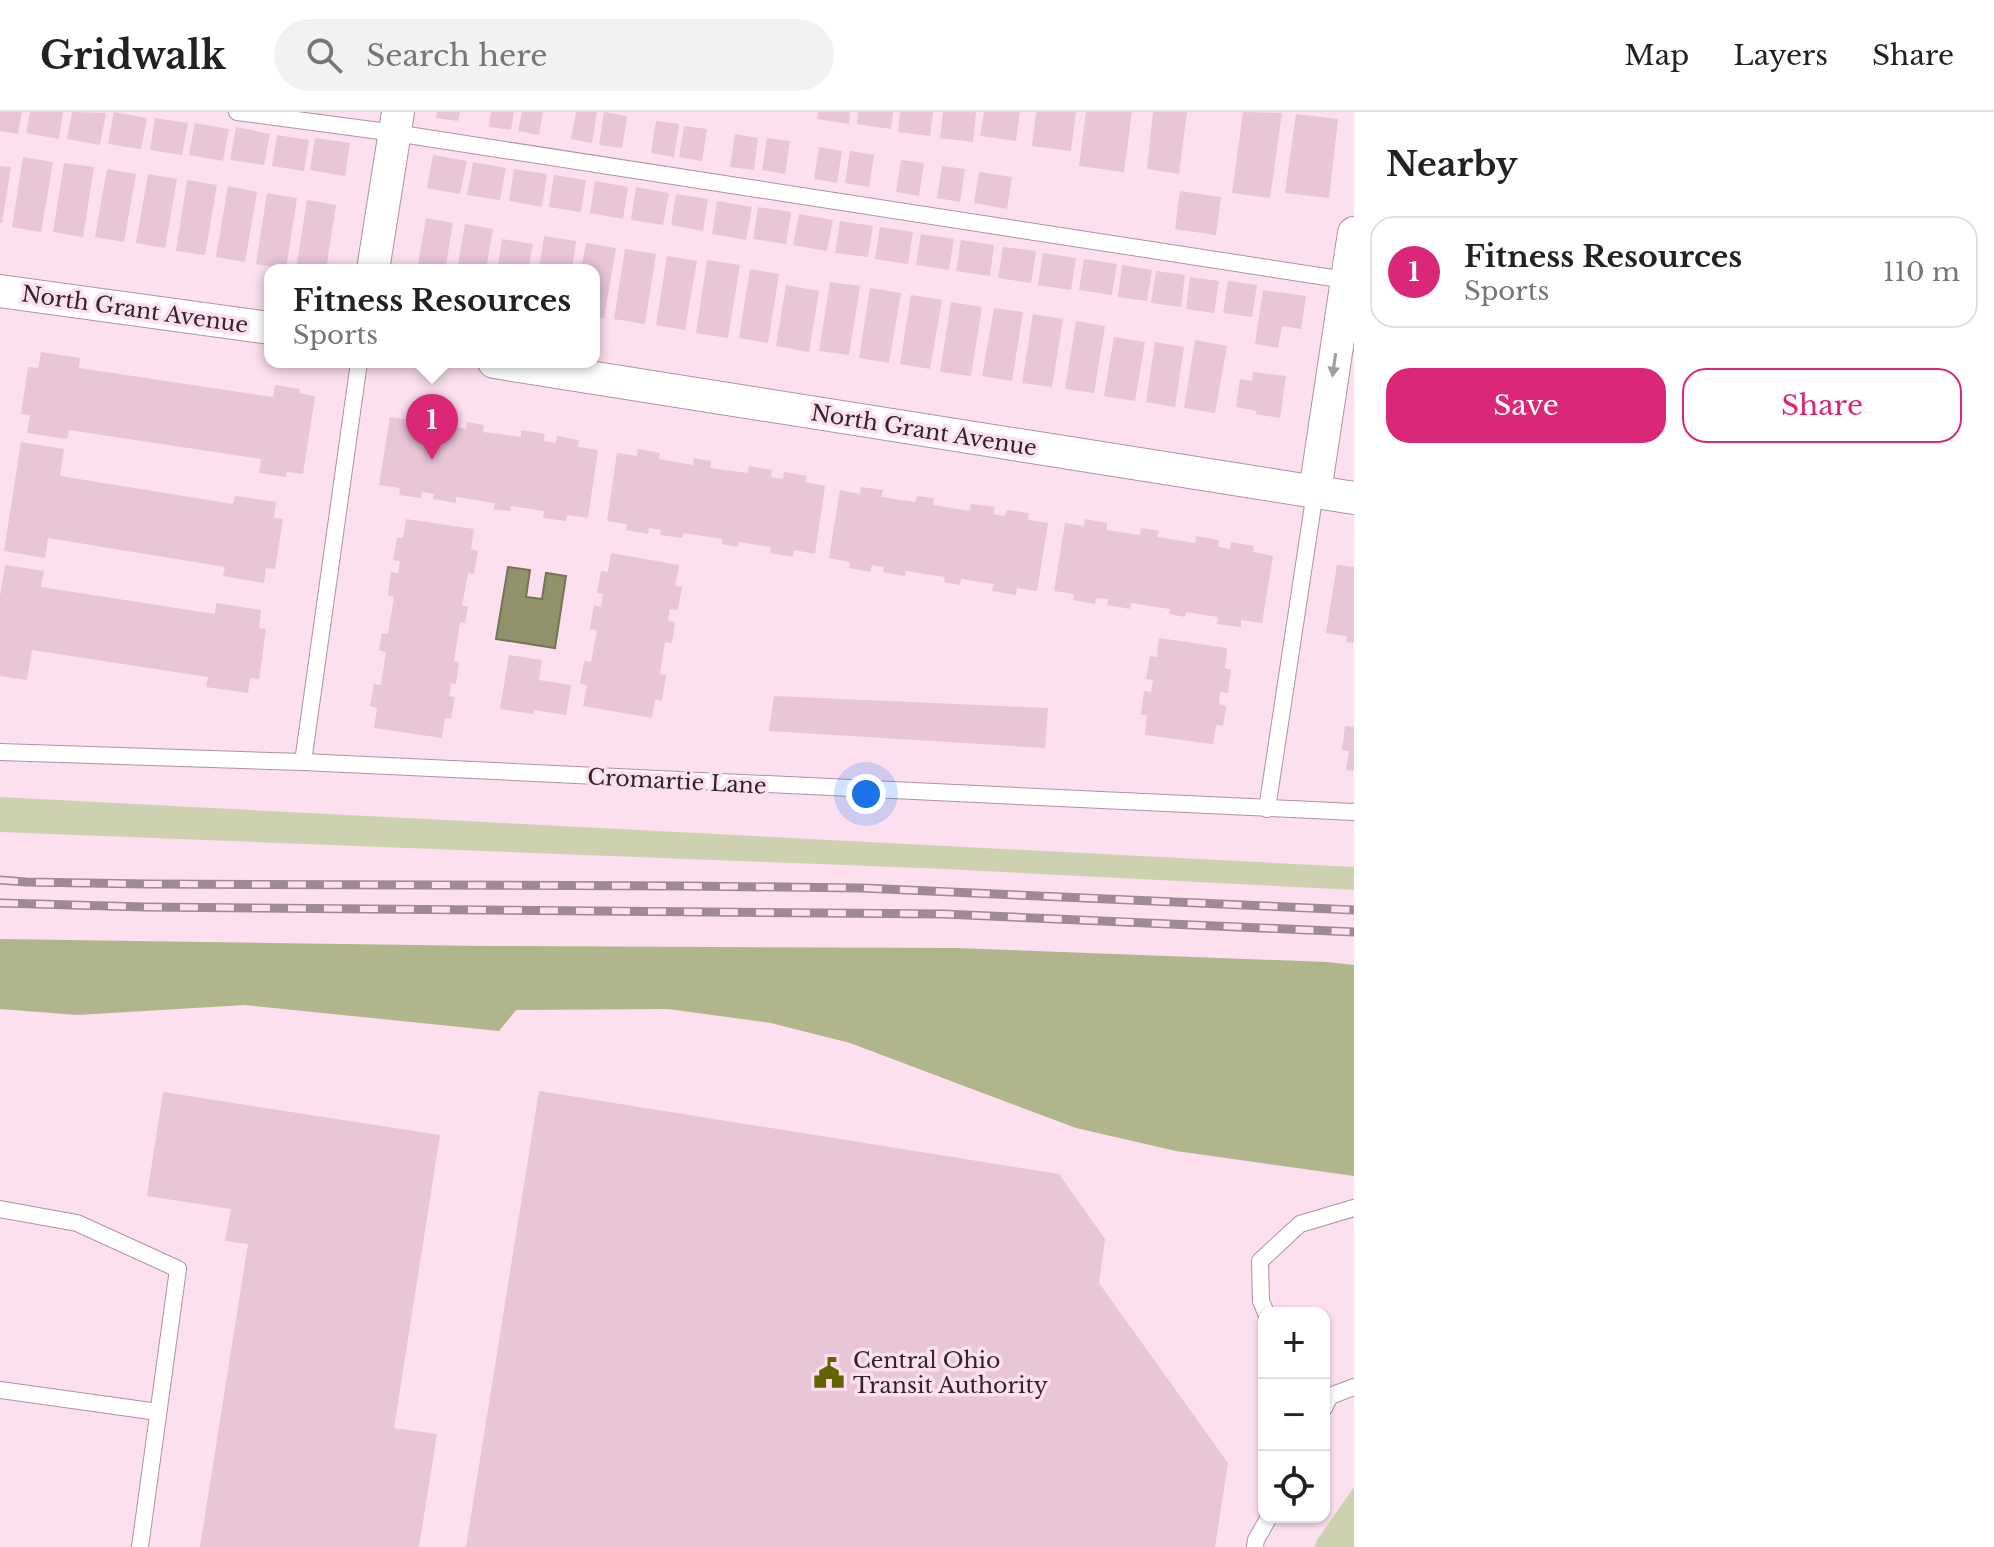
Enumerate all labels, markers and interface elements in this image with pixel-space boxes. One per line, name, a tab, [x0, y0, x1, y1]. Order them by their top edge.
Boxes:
search box	[274, 19, 834, 91]
text: Gridwalk	[40, 32, 226, 79]
icon: search	[302, 33, 346, 77]
text: Search here	[366, 37, 547, 74]
text: Map	[1624, 38, 1689, 73]
text: Layers	[1733, 38, 1828, 73]
text: Share	[1872, 38, 1954, 73]
text: Nearby	[1386, 143, 1518, 185]
text: Fitness Resources	[1464, 238, 1742, 275]
text: 1	[1408, 256, 1420, 288]
text: 110 m	[1883, 256, 1960, 288]
popup	[264, 264, 600, 368]
text: Sports	[1464, 275, 1549, 307]
street label: North Grant Avenue	[20, 280, 250, 339]
text: Fitness Resources	[293, 282, 571, 319]
text: Sports	[293, 319, 378, 351]
one-way arrow	[1327, 353, 1340, 378]
button: Save	[1386, 368, 1666, 443]
button: Share	[1682, 368, 1962, 443]
pin: 1	[406, 394, 458, 460]
street label: North Grant Avenue	[809, 399, 1039, 462]
street label: Cromartie Lane	[587, 763, 767, 800]
your location	[846, 774, 886, 814]
map controls	[1258, 1307, 1330, 1523]
button: +	[1258, 1307, 1330, 1379]
place label: Central Ohio Transit Authority	[853, 1347, 1048, 1399]
public building icon: Central Ohio Transit Authority	[812, 1356, 846, 1390]
button: −	[1258, 1379, 1330, 1451]
button: locate	[1258, 1451, 1330, 1523]

